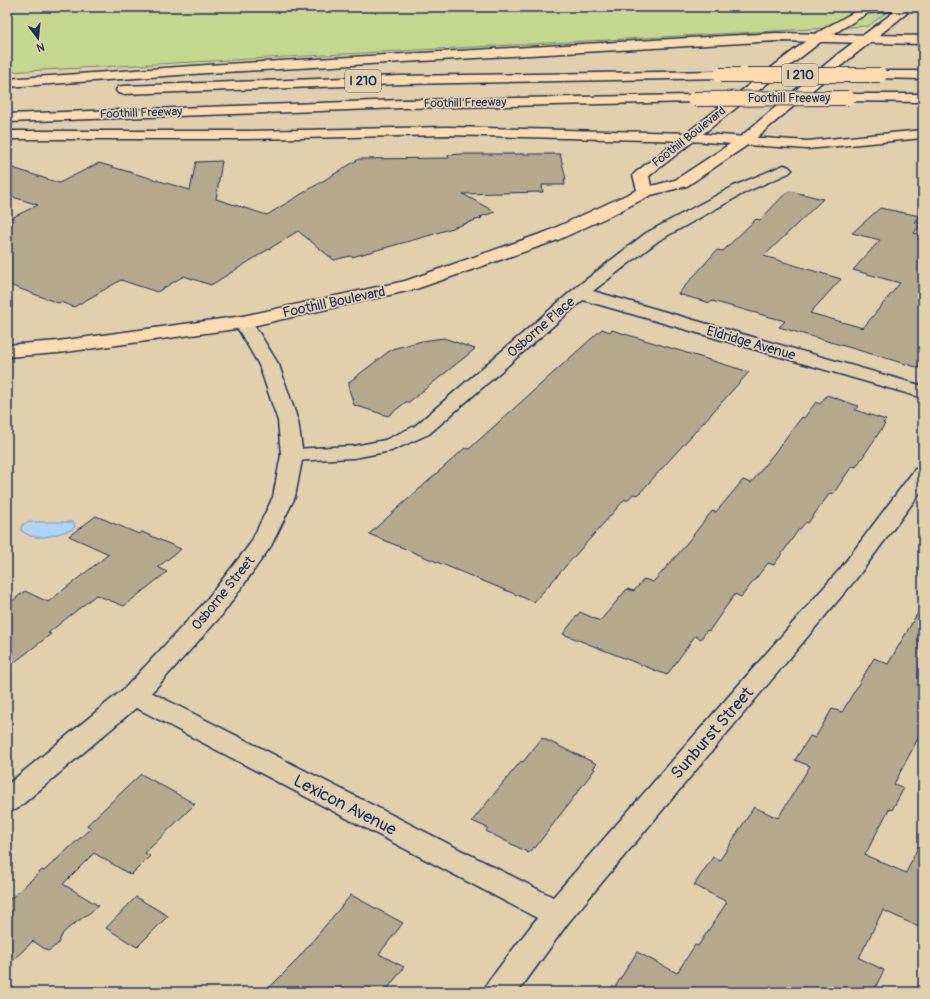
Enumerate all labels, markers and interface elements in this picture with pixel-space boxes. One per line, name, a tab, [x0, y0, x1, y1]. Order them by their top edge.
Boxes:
north arrow	[18, 18, 58, 58]
text: N	[35, 40, 46, 55]
road number: I 210	[782, 64, 818, 86]
road number: I 210	[345, 70, 381, 92]
street label: Foothill Freeway	[748, 91, 830, 106]
street label: Foothill Freeway	[424, 95, 506, 111]
street label: Foothill Boulevard	[649, 103, 729, 170]
street label: Foothill Freeway	[100, 104, 182, 122]
street label: Foothill Boulevard	[281, 283, 387, 321]
street label: Osborne Place	[504, 293, 578, 361]
street label: Eldridge Avenue	[705, 322, 798, 364]
street label: Osborne Street	[188, 552, 258, 633]
street label: Sunburst Street	[666, 682, 758, 783]
street label: Lexicon Avenue	[290, 770, 401, 840]

